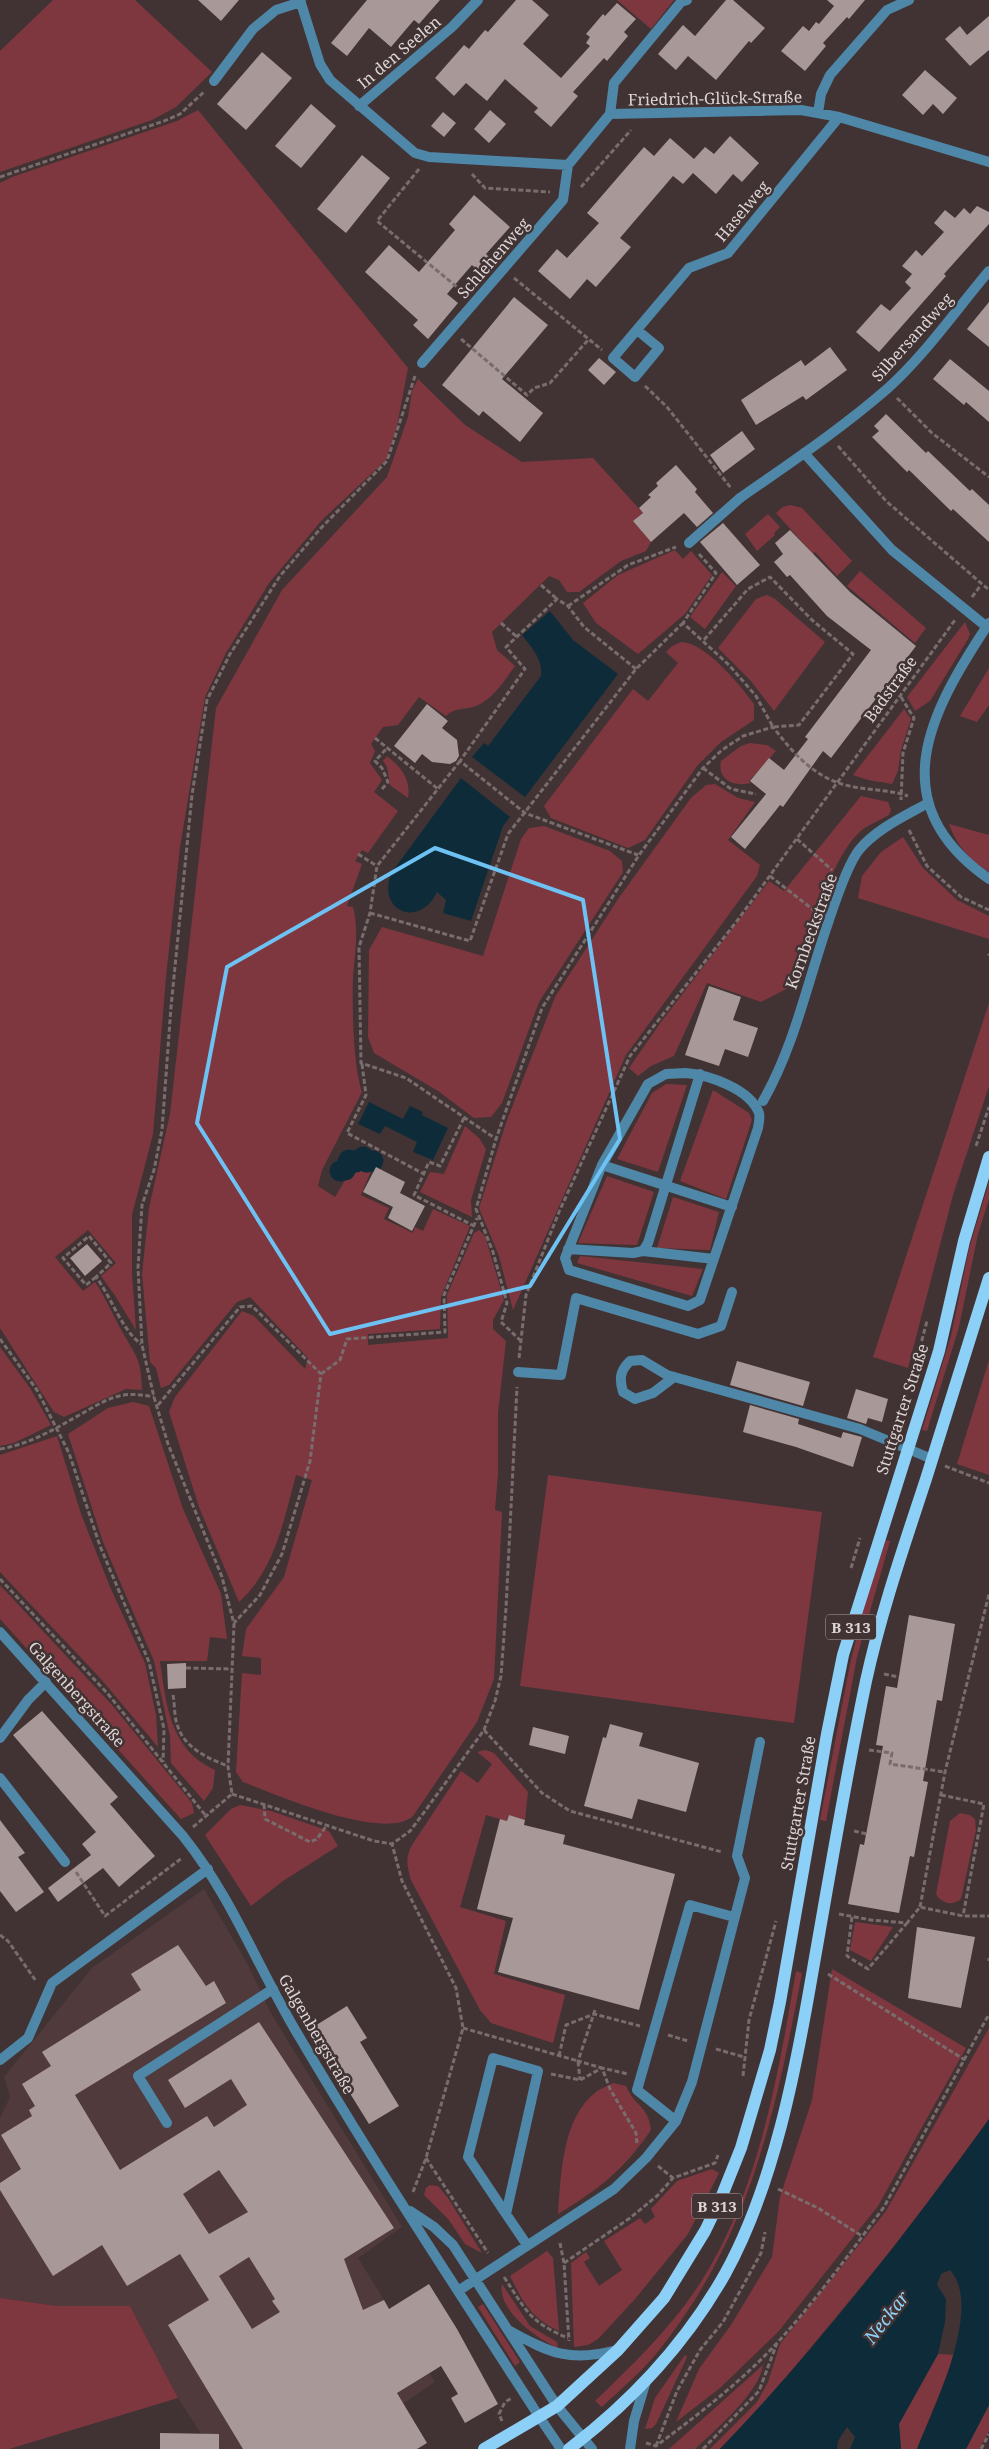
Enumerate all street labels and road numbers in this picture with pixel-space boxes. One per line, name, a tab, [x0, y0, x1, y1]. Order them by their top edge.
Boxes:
street label: In den Seelen	[353, 11, 445, 93]
street label: Friedrich-Glück-Straße	[628, 85, 802, 111]
street label: Haselweg	[710, 176, 774, 246]
street label: Schlehenweg	[452, 213, 534, 303]
street label: Silbersandweg	[866, 288, 958, 386]
street label: Badstraße	[858, 651, 922, 727]
street label: Kornbeckstraße	[780, 870, 842, 992]
street label: Stuttgarter Straße	[870, 1341, 934, 1477]
road number: B 313	[826, 1614, 876, 1640]
street label: Galgenbergstraße	[24, 1636, 130, 1752]
street label: Stuttgarter Straße	[775, 1734, 821, 1872]
street label: Galgenbergstraße	[274, 1970, 360, 2098]
road number: B 313	[692, 2194, 742, 2218]

